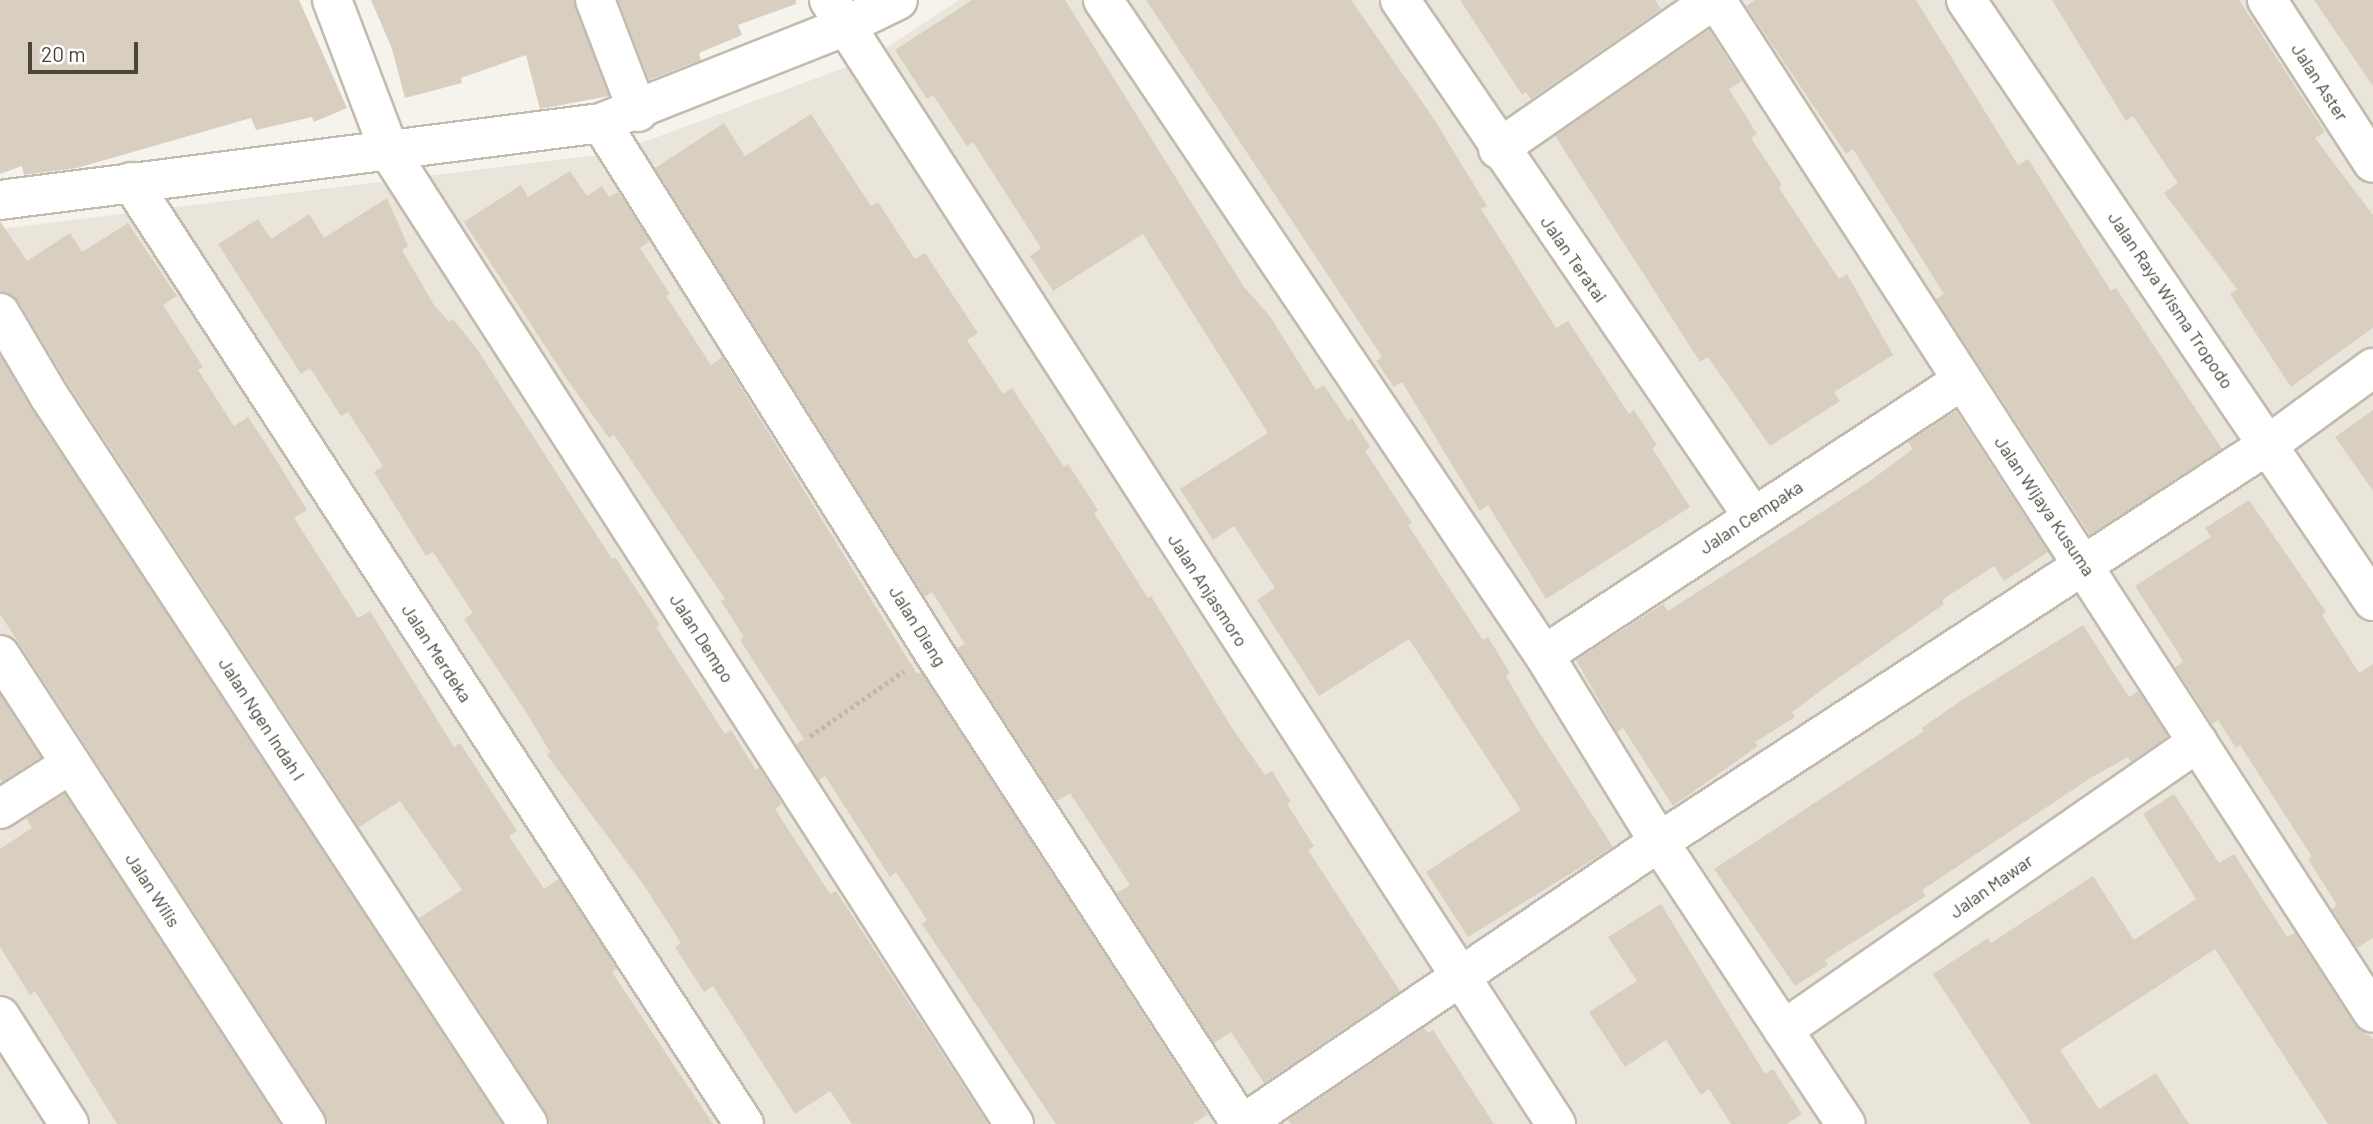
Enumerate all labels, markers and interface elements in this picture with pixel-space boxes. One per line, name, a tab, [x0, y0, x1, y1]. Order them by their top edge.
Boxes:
scale bar	[32, 28, 142, 72]
street label: Jalan Aster	[2287, 39, 2353, 125]
text: 20 m	[41, 41, 86, 66]
street label: Jalan Raya Wisma Tropodo	[2104, 207, 2238, 393]
street label: Jalan Teratai	[1536, 212, 1612, 306]
street label: Jalan Wijaya Kusuma	[1990, 432, 2100, 580]
street label: Jalan Cempaka	[1695, 476, 1807, 558]
street label: Jalan Anjasmoro	[1164, 530, 1252, 650]
street label: Jalan Dieng	[885, 582, 951, 670]
street label: Jalan Dempo	[665, 590, 739, 686]
street label: Jalan Merdeka	[397, 600, 477, 706]
street label: Jalan Ngen Indah I	[214, 654, 310, 784]
street label: Jalan Wilis	[121, 849, 185, 931]
street label: Jalan Mawar	[1945, 849, 2037, 923]

